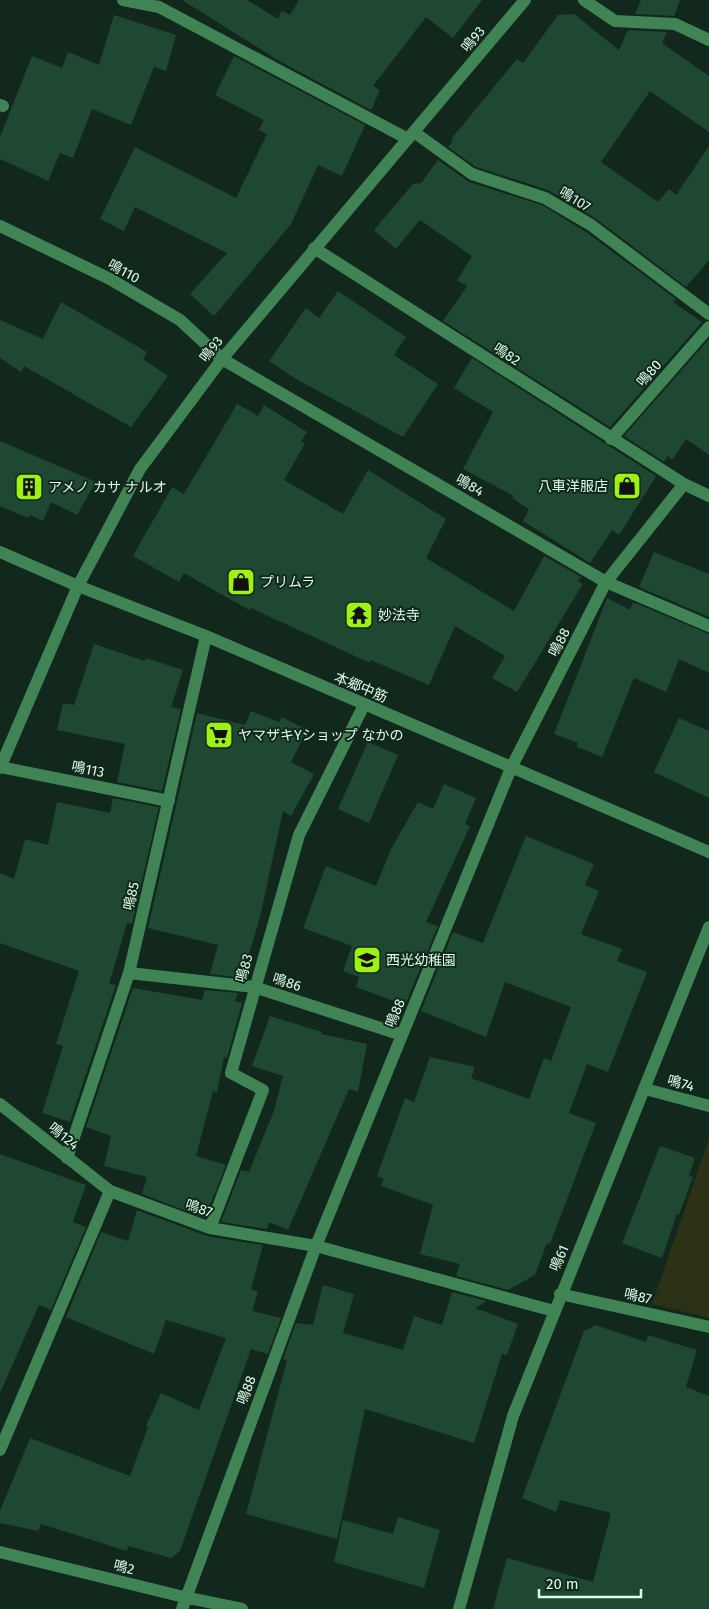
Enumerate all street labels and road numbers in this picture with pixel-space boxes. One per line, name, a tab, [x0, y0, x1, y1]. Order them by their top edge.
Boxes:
street label: 鳴93	[458, 23, 489, 56]
street label: 鳴107	[556, 183, 594, 215]
street label: 鳴110	[105, 256, 143, 287]
street label: 鳴93	[196, 333, 227, 366]
street label: 鳴82	[490, 340, 523, 369]
street label: 鳴80	[633, 356, 666, 390]
street label: 鳴84	[453, 471, 487, 500]
street label: 鳴88	[545, 625, 574, 659]
street label: 本郷中筋	[332, 669, 390, 706]
street label: 鳴113	[70, 758, 106, 781]
street label: 鳴85	[120, 880, 143, 912]
street label: 鳴83	[232, 952, 257, 984]
street label: 鳴86	[270, 970, 303, 995]
street label: 鳴88	[382, 996, 409, 1030]
street label: 鳴74	[666, 1072, 697, 1095]
street label: 鳴124	[45, 1119, 83, 1154]
street label: 鳴87	[183, 1196, 215, 1221]
street label: 鳴61	[546, 1243, 573, 1274]
street label: 鳴87	[622, 1285, 653, 1308]
street label: 鳴88	[233, 1373, 260, 1407]
street label: 鳴2	[112, 1557, 136, 1578]

